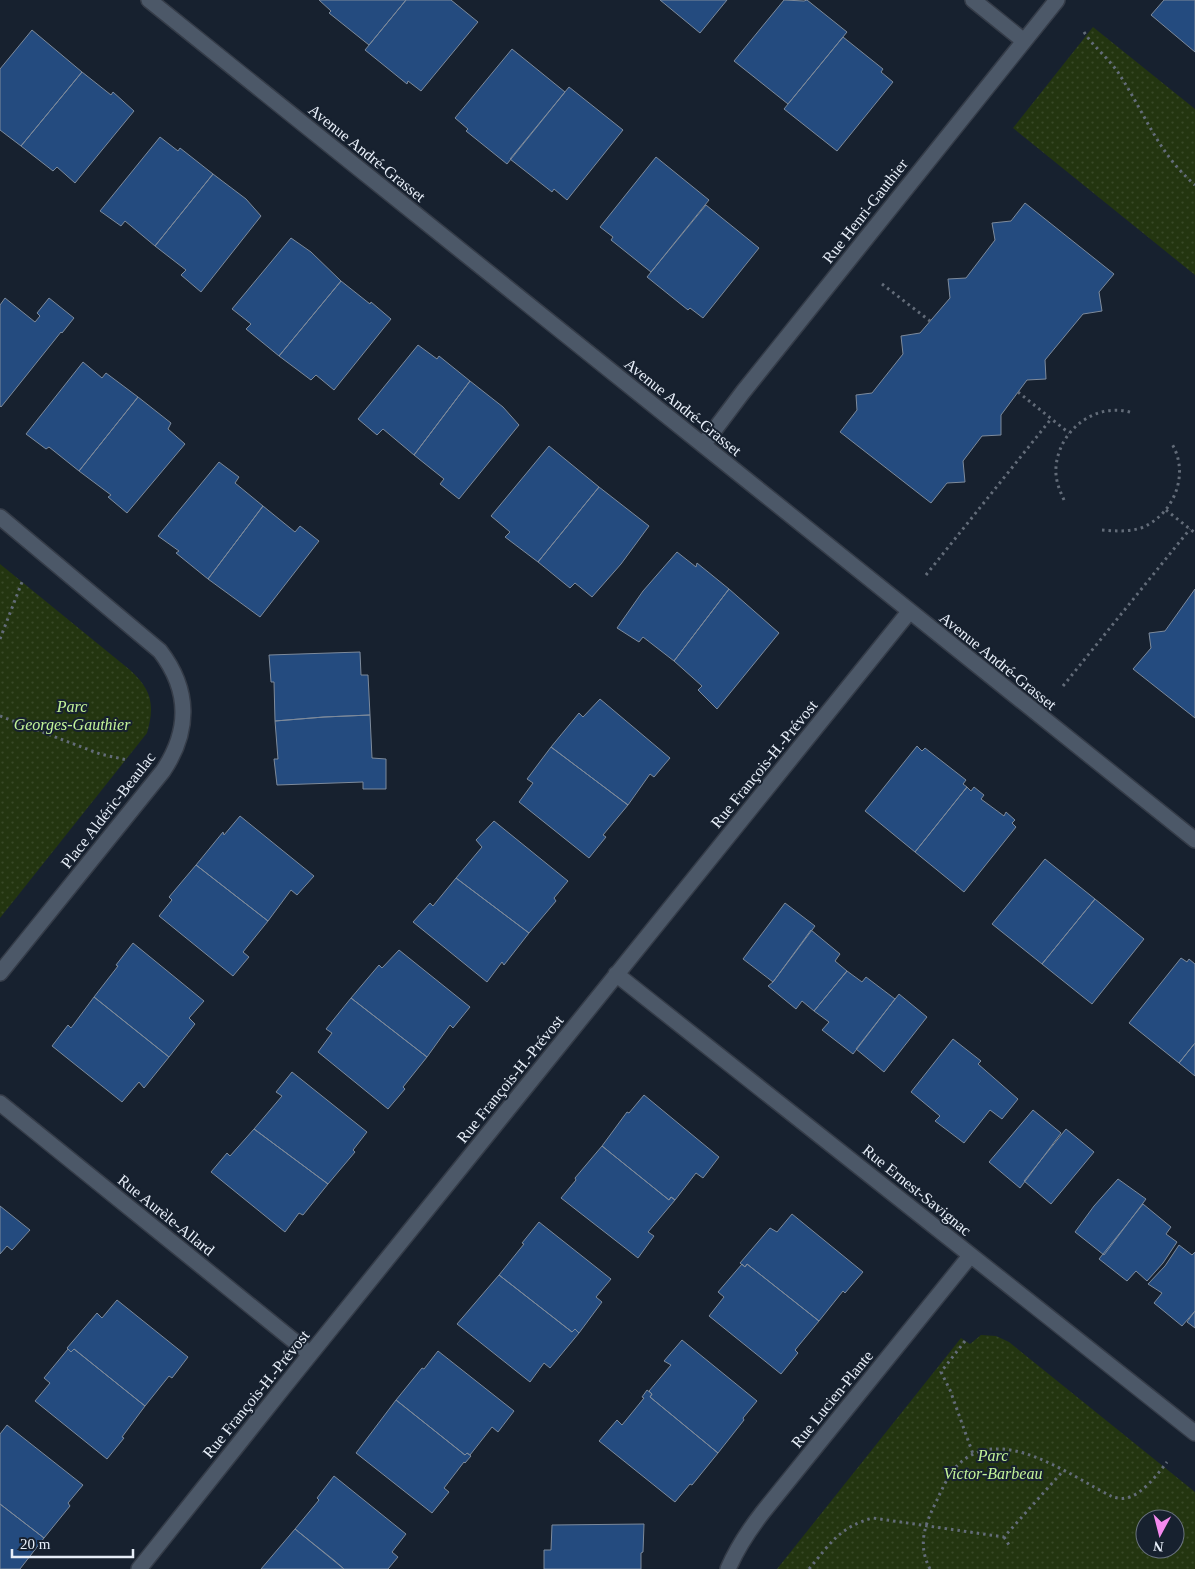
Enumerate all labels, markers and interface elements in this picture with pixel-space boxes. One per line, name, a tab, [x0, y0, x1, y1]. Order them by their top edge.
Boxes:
street label: Avenue André-Grasset	[305, 101, 429, 206]
street label: Rue Henri-Gauthier	[819, 155, 911, 266]
street label: Avenue André-Grasset	[621, 355, 745, 460]
street label: Avenue André-Grasset	[936, 609, 1060, 714]
street label: Rue François-H.-Prévost	[707, 696, 822, 832]
park label: Parc Georges-Gauthier	[14, 698, 131, 734]
street label: Place Aldéric-Beaulac	[57, 749, 159, 871]
street label: Rue François-H.-Prévost	[453, 1011, 568, 1147]
street label: Rue Ernest-Savignac	[859, 1141, 975, 1240]
street label: Rue Aurèle-Allard	[115, 1171, 217, 1259]
street label: Rue François-H.-Prévost	[199, 1326, 314, 1462]
street label: Rue Lucien-Plante	[788, 1347, 876, 1451]
park label: Parc Victor-Barbeau	[944, 1447, 1042, 1482]
north arrow	[1135, 1509, 1185, 1559]
scale bar	[12, 1526, 134, 1558]
text: 20 m	[20, 1536, 51, 1552]
text: N	[1153, 1538, 1164, 1554]

